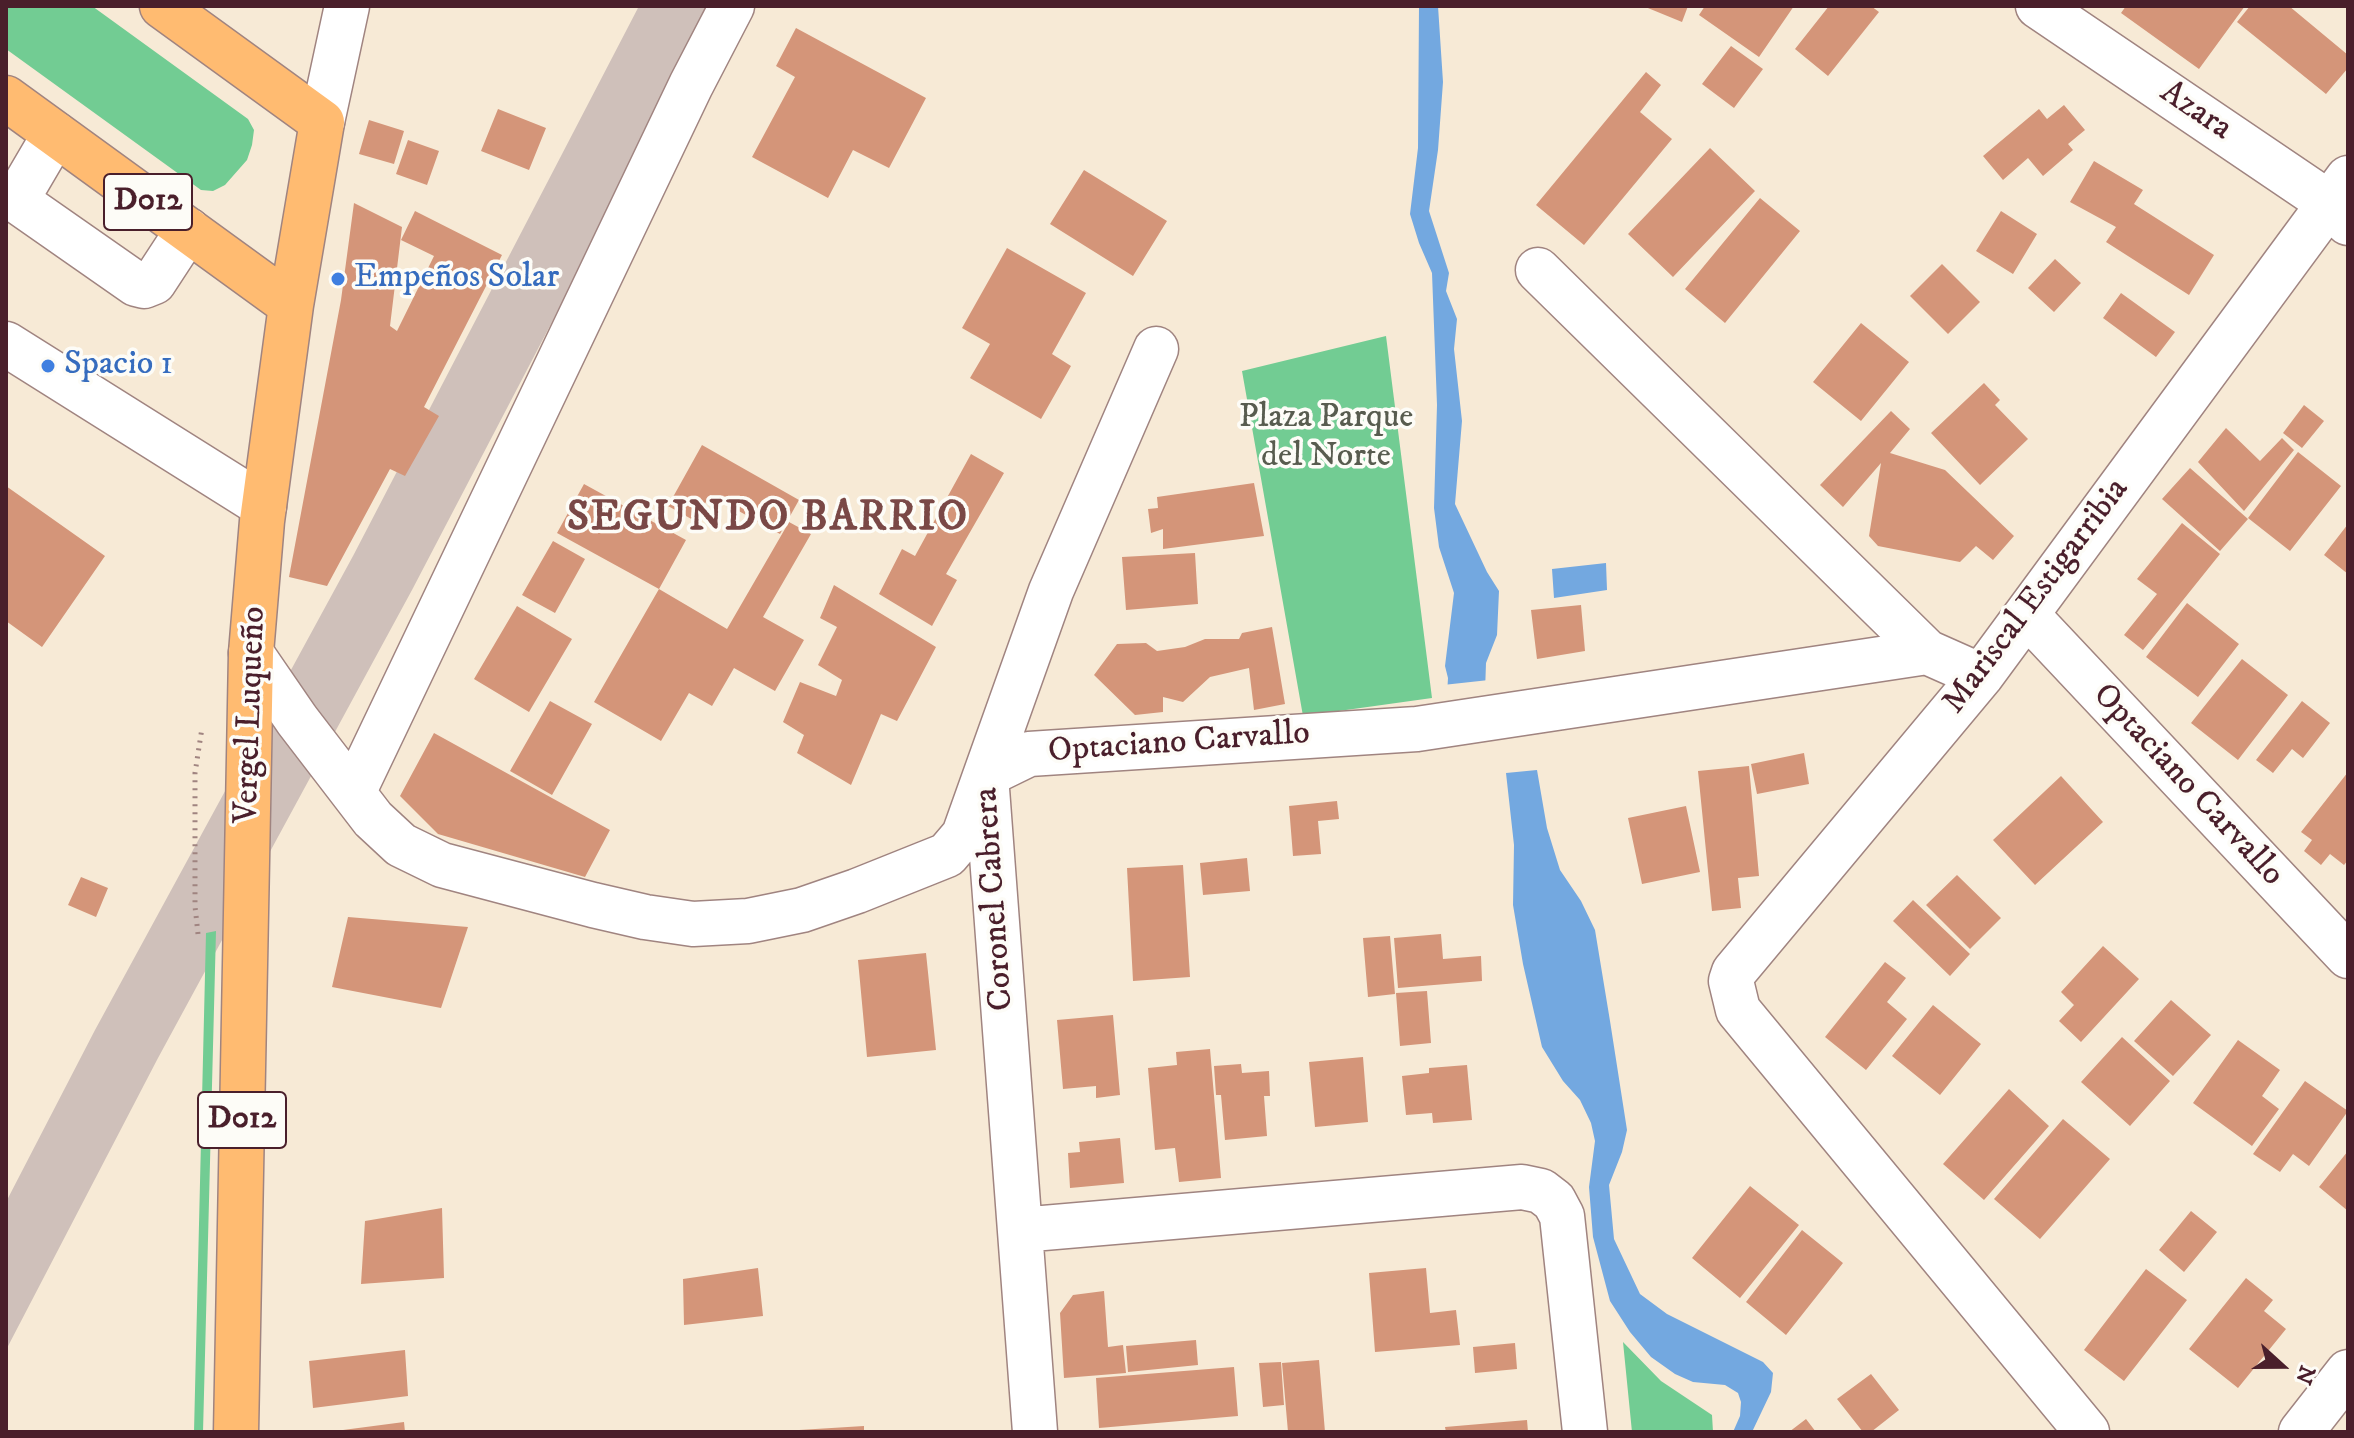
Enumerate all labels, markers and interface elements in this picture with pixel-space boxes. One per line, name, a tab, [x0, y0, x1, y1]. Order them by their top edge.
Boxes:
street label: Azara	[2151, 73, 2239, 151]
road number: D012	[104, 174, 192, 230]
place label: Empeños Solar	[354, 259, 559, 299]
marker: Empeños Solar	[329, 270, 347, 288]
place label: Spacio 1	[64, 346, 173, 386]
marker: Spacio 1	[39, 357, 57, 375]
park label: Plaza Parque del Norte	[1239, 399, 1413, 478]
street label: Mariscal Estigarribia	[1935, 471, 2139, 723]
district label: SEGUNDO BARRIO	[567, 495, 969, 545]
street label: Vergel Luqueño	[228, 606, 276, 824]
street label: Optaciano Carvallo	[2083, 676, 2291, 896]
street label: Optaciano Carvallo	[1047, 715, 1311, 773]
street label: Coronel Cabrera	[968, 786, 1024, 1012]
road number: D012	[198, 1092, 286, 1148]
north arrow	[2242, 1326, 2322, 1406]
text: N	[2289, 1362, 2321, 1388]

